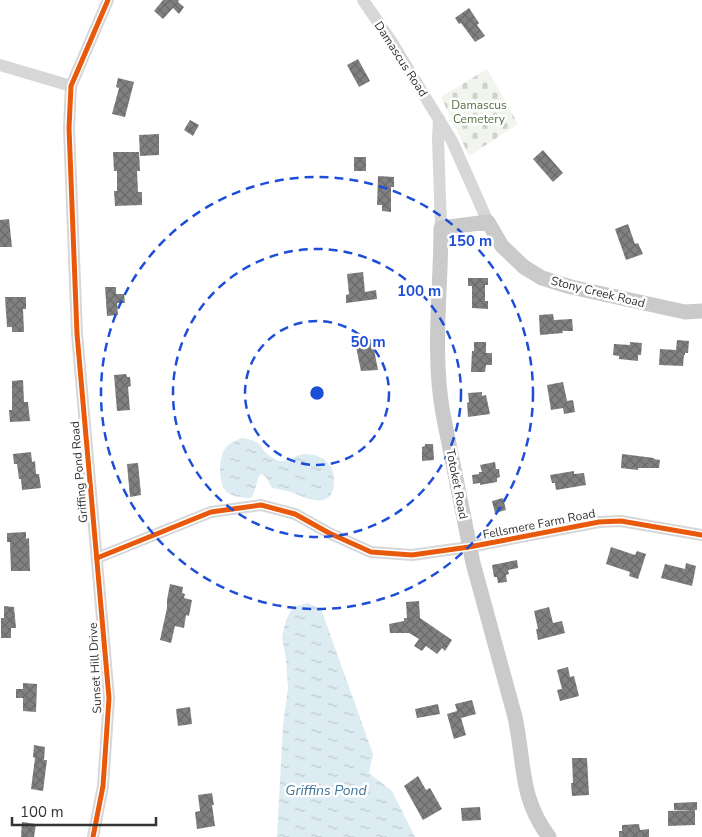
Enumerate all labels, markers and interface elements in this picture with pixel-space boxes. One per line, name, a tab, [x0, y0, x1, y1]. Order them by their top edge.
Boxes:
street label: Damascus Road	[371, 18, 431, 100]
park label: Damascus Cemetery	[451, 97, 507, 127]
text: 150 m	[448, 231, 492, 251]
street label: Stony Creek Road	[549, 273, 647, 311]
text: 100 m	[397, 281, 441, 301]
text: 50 m	[350, 332, 386, 352]
centre of rings	[308, 384, 326, 402]
street label: Griffing Pond Road	[67, 420, 91, 524]
street label: Totoket Road	[442, 448, 472, 520]
street label: Fellsmere Farm Road	[481, 505, 597, 543]
street label: Sunset Hill Drive	[85, 622, 105, 714]
water label: Griffins Pond	[285, 781, 368, 800]
scale bar	[12, 794, 156, 826]
text: 100 m	[20, 802, 64, 822]

